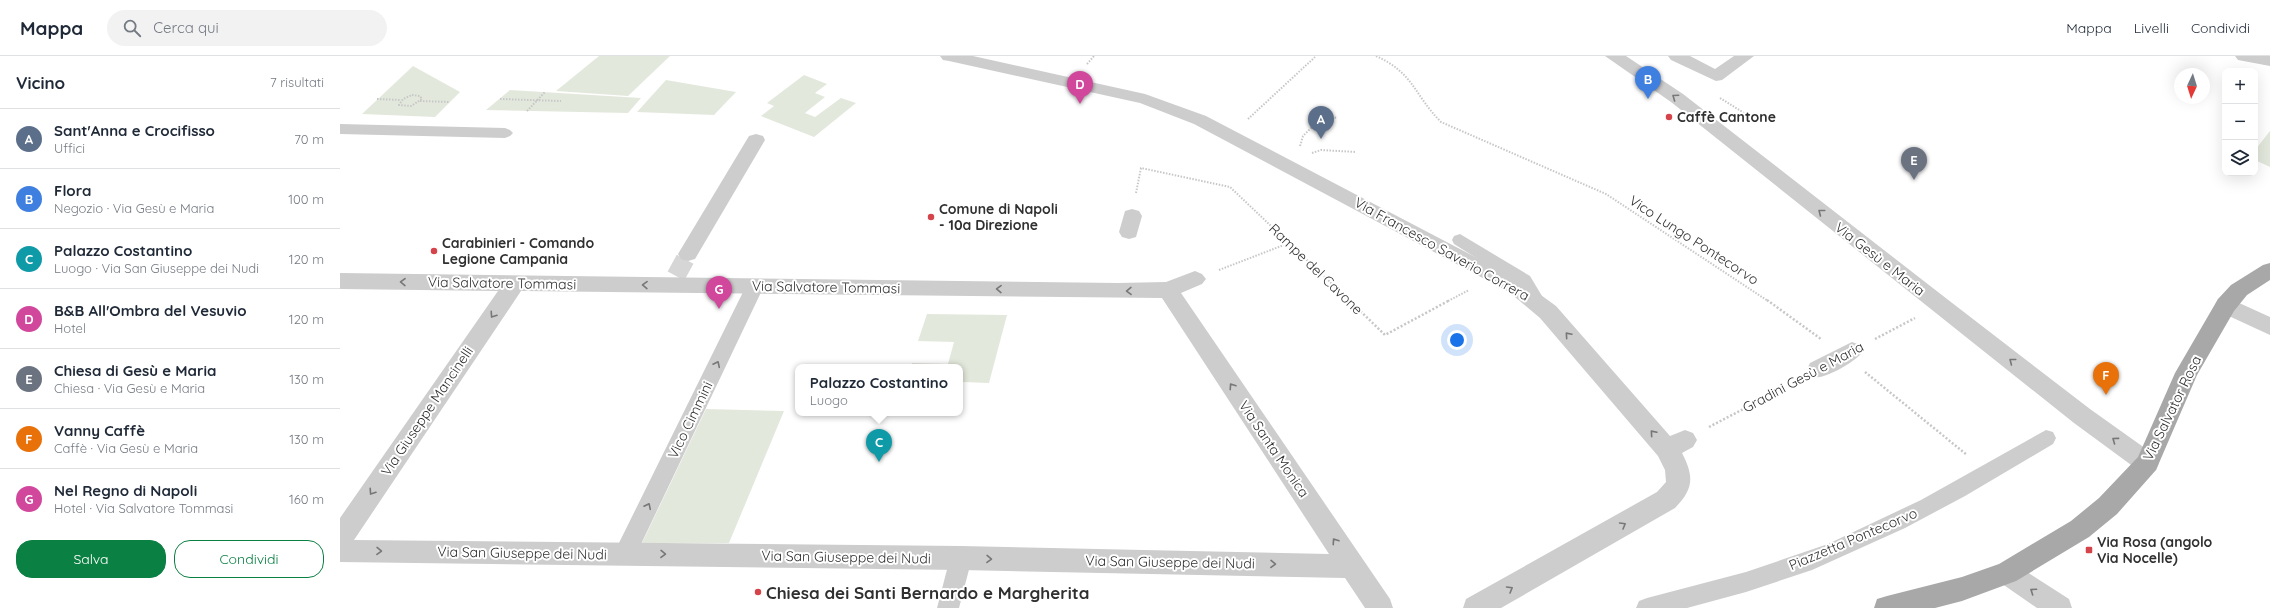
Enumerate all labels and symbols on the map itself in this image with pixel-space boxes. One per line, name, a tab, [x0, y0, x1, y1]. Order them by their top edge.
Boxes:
pin: B	[1635, 66, 1661, 99]
north arrow	[2174, 68, 2210, 104]
pin: D	[1067, 71, 1093, 104]
one-way arrow	[1672, 94, 1679, 102]
pin: A	[1308, 106, 1334, 139]
place label: Caffè Cantone	[1677, 108, 1776, 126]
marker: Caffè Cantone	[1664, 112, 1674, 122]
pin: E	[1901, 147, 1927, 180]
street label: Vico Lungo Pontecorvo	[1626, 191, 1762, 289]
street label: Via Francesco Saverio Correra	[1351, 193, 1533, 305]
place label: Comune di Napoli - 10a Direzione	[939, 200, 1058, 234]
one-way arrow	[1818, 210, 1825, 217]
marker: Comune di Napoli - 10a Direzione	[926, 212, 936, 222]
street label: Via Gesù e Maria	[1831, 218, 1929, 300]
street label: Rampe del Cavone	[1265, 220, 1367, 318]
place label: Carabinieri - Comando Legione Campania	[442, 234, 594, 268]
marker: Carabinieri - Comando Legione Campania	[429, 246, 439, 256]
street label: Via Salvatore Tommasi	[428, 273, 576, 293]
pin: G	[706, 276, 732, 309]
one-way arrow	[400, 277, 406, 286]
street label: Via Salvatore Tommasi	[752, 277, 900, 297]
one-way arrow	[642, 281, 648, 289]
one-way arrow	[996, 285, 1002, 293]
one-way arrow	[1126, 286, 1132, 295]
one-way arrow	[490, 311, 498, 318]
your location	[1447, 330, 1467, 350]
one-way arrow	[1565, 332, 1572, 339]
street label: Gradini Gesù e Maria	[1739, 337, 1867, 417]
street label: Via Giuseppe Mancinelli	[377, 343, 477, 479]
street label: Via Salvator Rosa	[2139, 352, 2205, 464]
one-way arrow	[2009, 359, 2016, 366]
one-way arrow	[712, 361, 720, 369]
pin: F	[2093, 362, 2119, 395]
street label: Vico Cimmini	[664, 378, 716, 462]
one-way arrow	[1229, 383, 1237, 390]
street label: Via Santa Monica	[1235, 397, 1313, 501]
pin: C	[866, 429, 892, 462]
one-way arrow	[1650, 430, 1657, 438]
one-way arrow	[2113, 438, 2120, 445]
one-way arrow	[369, 488, 377, 495]
one-way arrow	[643, 503, 651, 511]
street label: Piazzetta Pontecorvo	[1786, 504, 1920, 574]
one-way arrow	[1619, 522, 1626, 529]
place label: Via Rosa (angolo Via Nocelle)	[2097, 533, 2213, 567]
one-way arrow	[1333, 538, 1340, 545]
street label: Via San Giuseppe dei Nudi	[437, 543, 607, 563]
marker: Via Rosa (angolo Via Nocelle)	[2084, 545, 2094, 555]
one-way arrow	[376, 547, 382, 556]
street label: Via San Giuseppe dei Nudi	[761, 547, 931, 567]
one-way arrow	[660, 550, 666, 559]
street label: Via San Giuseppe dei Nudi	[1085, 552, 1255, 572]
one-way arrow	[986, 555, 992, 563]
one-way arrow	[1270, 560, 1276, 568]
place label: Chiesa dei Santi Bernardo e Margherita	[766, 582, 1089, 603]
one-way arrow	[1506, 586, 1513, 593]
marker: Chiesa dei Santi Bernardo e Margherita	[753, 587, 763, 597]
one-way arrow	[2030, 588, 2037, 596]

